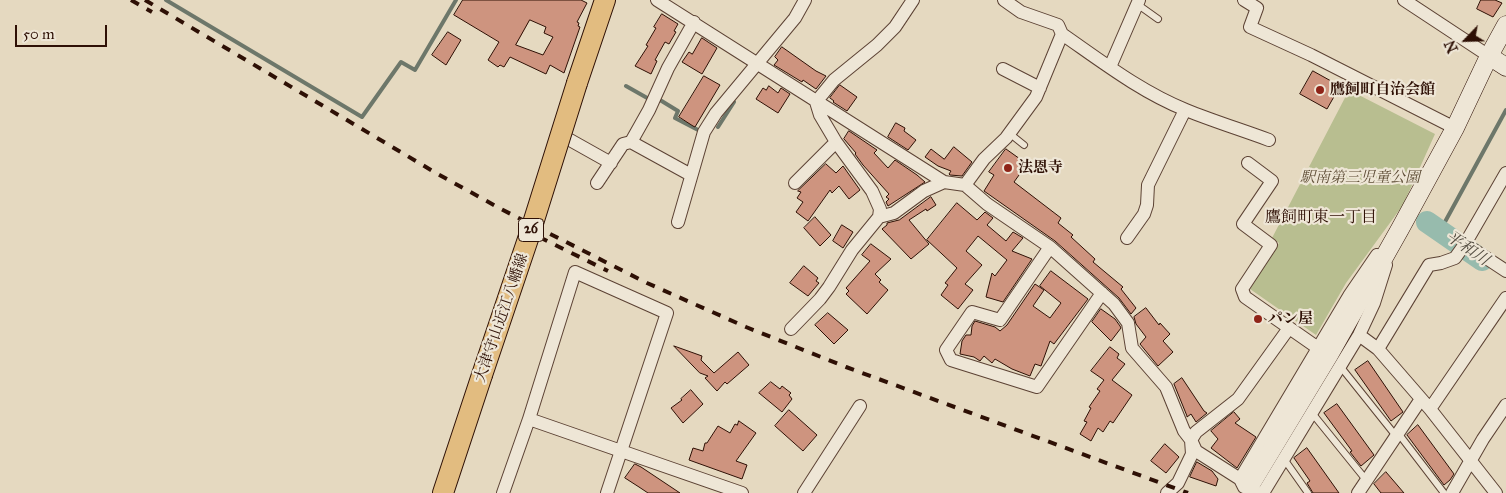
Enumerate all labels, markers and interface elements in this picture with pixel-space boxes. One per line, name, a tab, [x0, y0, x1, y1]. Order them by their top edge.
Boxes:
scale bar	[18, 15, 110, 47]
north arrow	[1441, 15, 1491, 65]
text: 50 m	[23, 25, 55, 43]
text: N	[1442, 37, 1462, 55]
place label: 鷹飼町自治会館	[1330, 81, 1435, 99]
marker: 鷹飼町自治会館	[1314, 84, 1326, 96]
place label: 法恩寺	[1018, 159, 1063, 177]
marker: 法恩寺	[1002, 162, 1014, 174]
park label: 駅南第三児童公園	[1300, 169, 1420, 187]
district label: 鷹飼町東一丁目	[1265, 208, 1377, 228]
road number: 26	[518, 218, 544, 242]
water label: 平和川	[1442, 228, 1492, 270]
street label: 大津守山近江八幡線	[472, 251, 532, 385]
place label: パン屋	[1268, 310, 1313, 328]
marker: パン屋	[1252, 313, 1264, 325]

